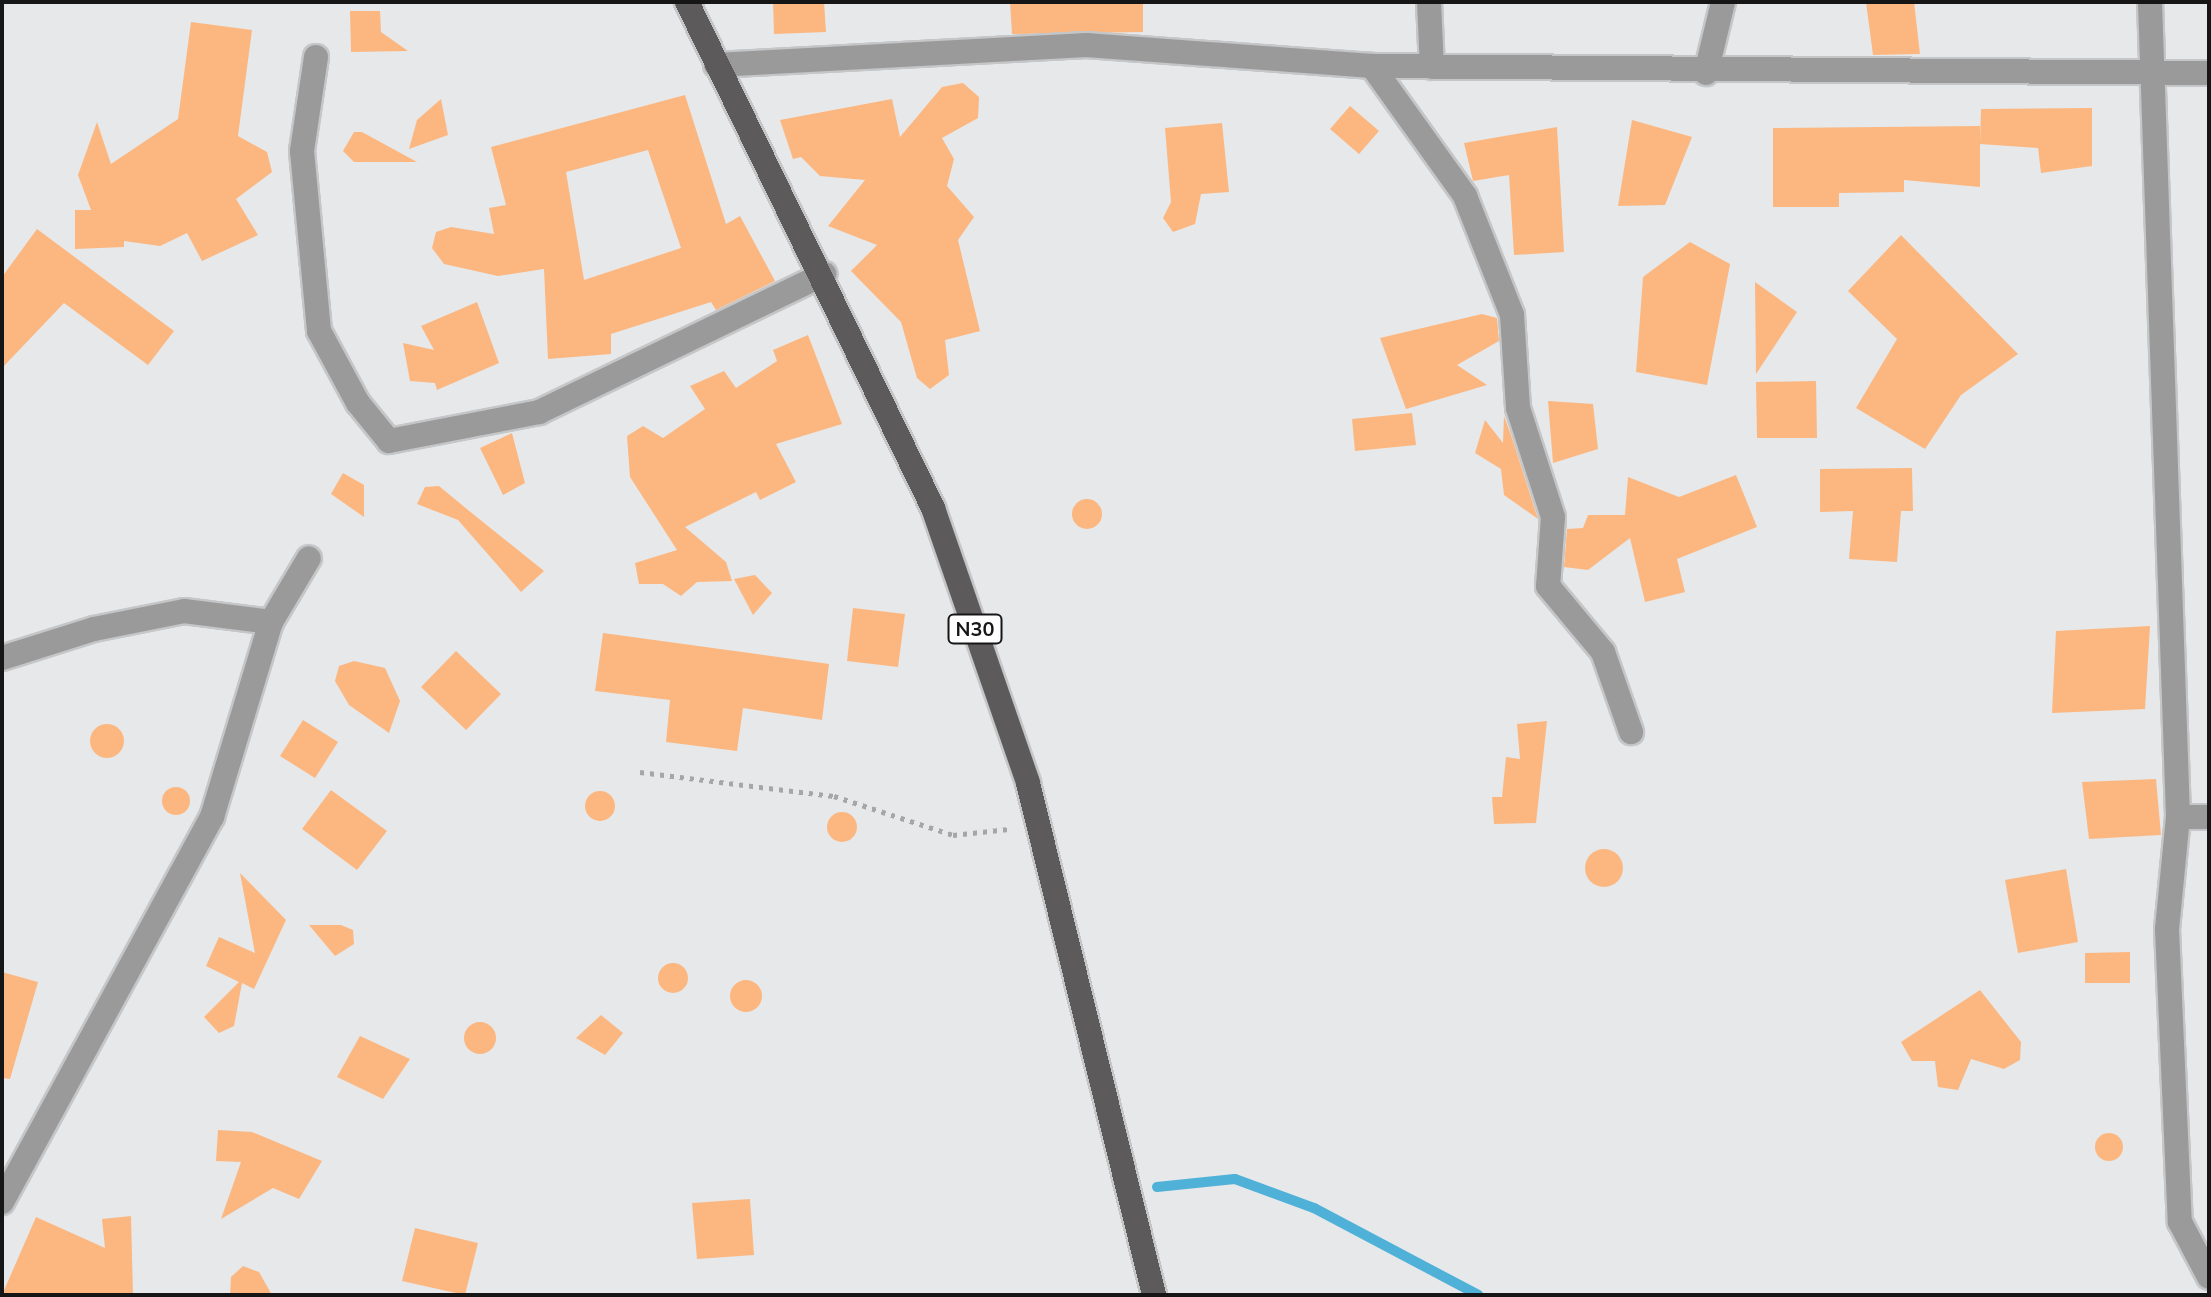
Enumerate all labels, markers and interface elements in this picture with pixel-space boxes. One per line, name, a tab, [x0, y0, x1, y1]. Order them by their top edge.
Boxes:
road number: N30	[947, 613, 1003, 645]

